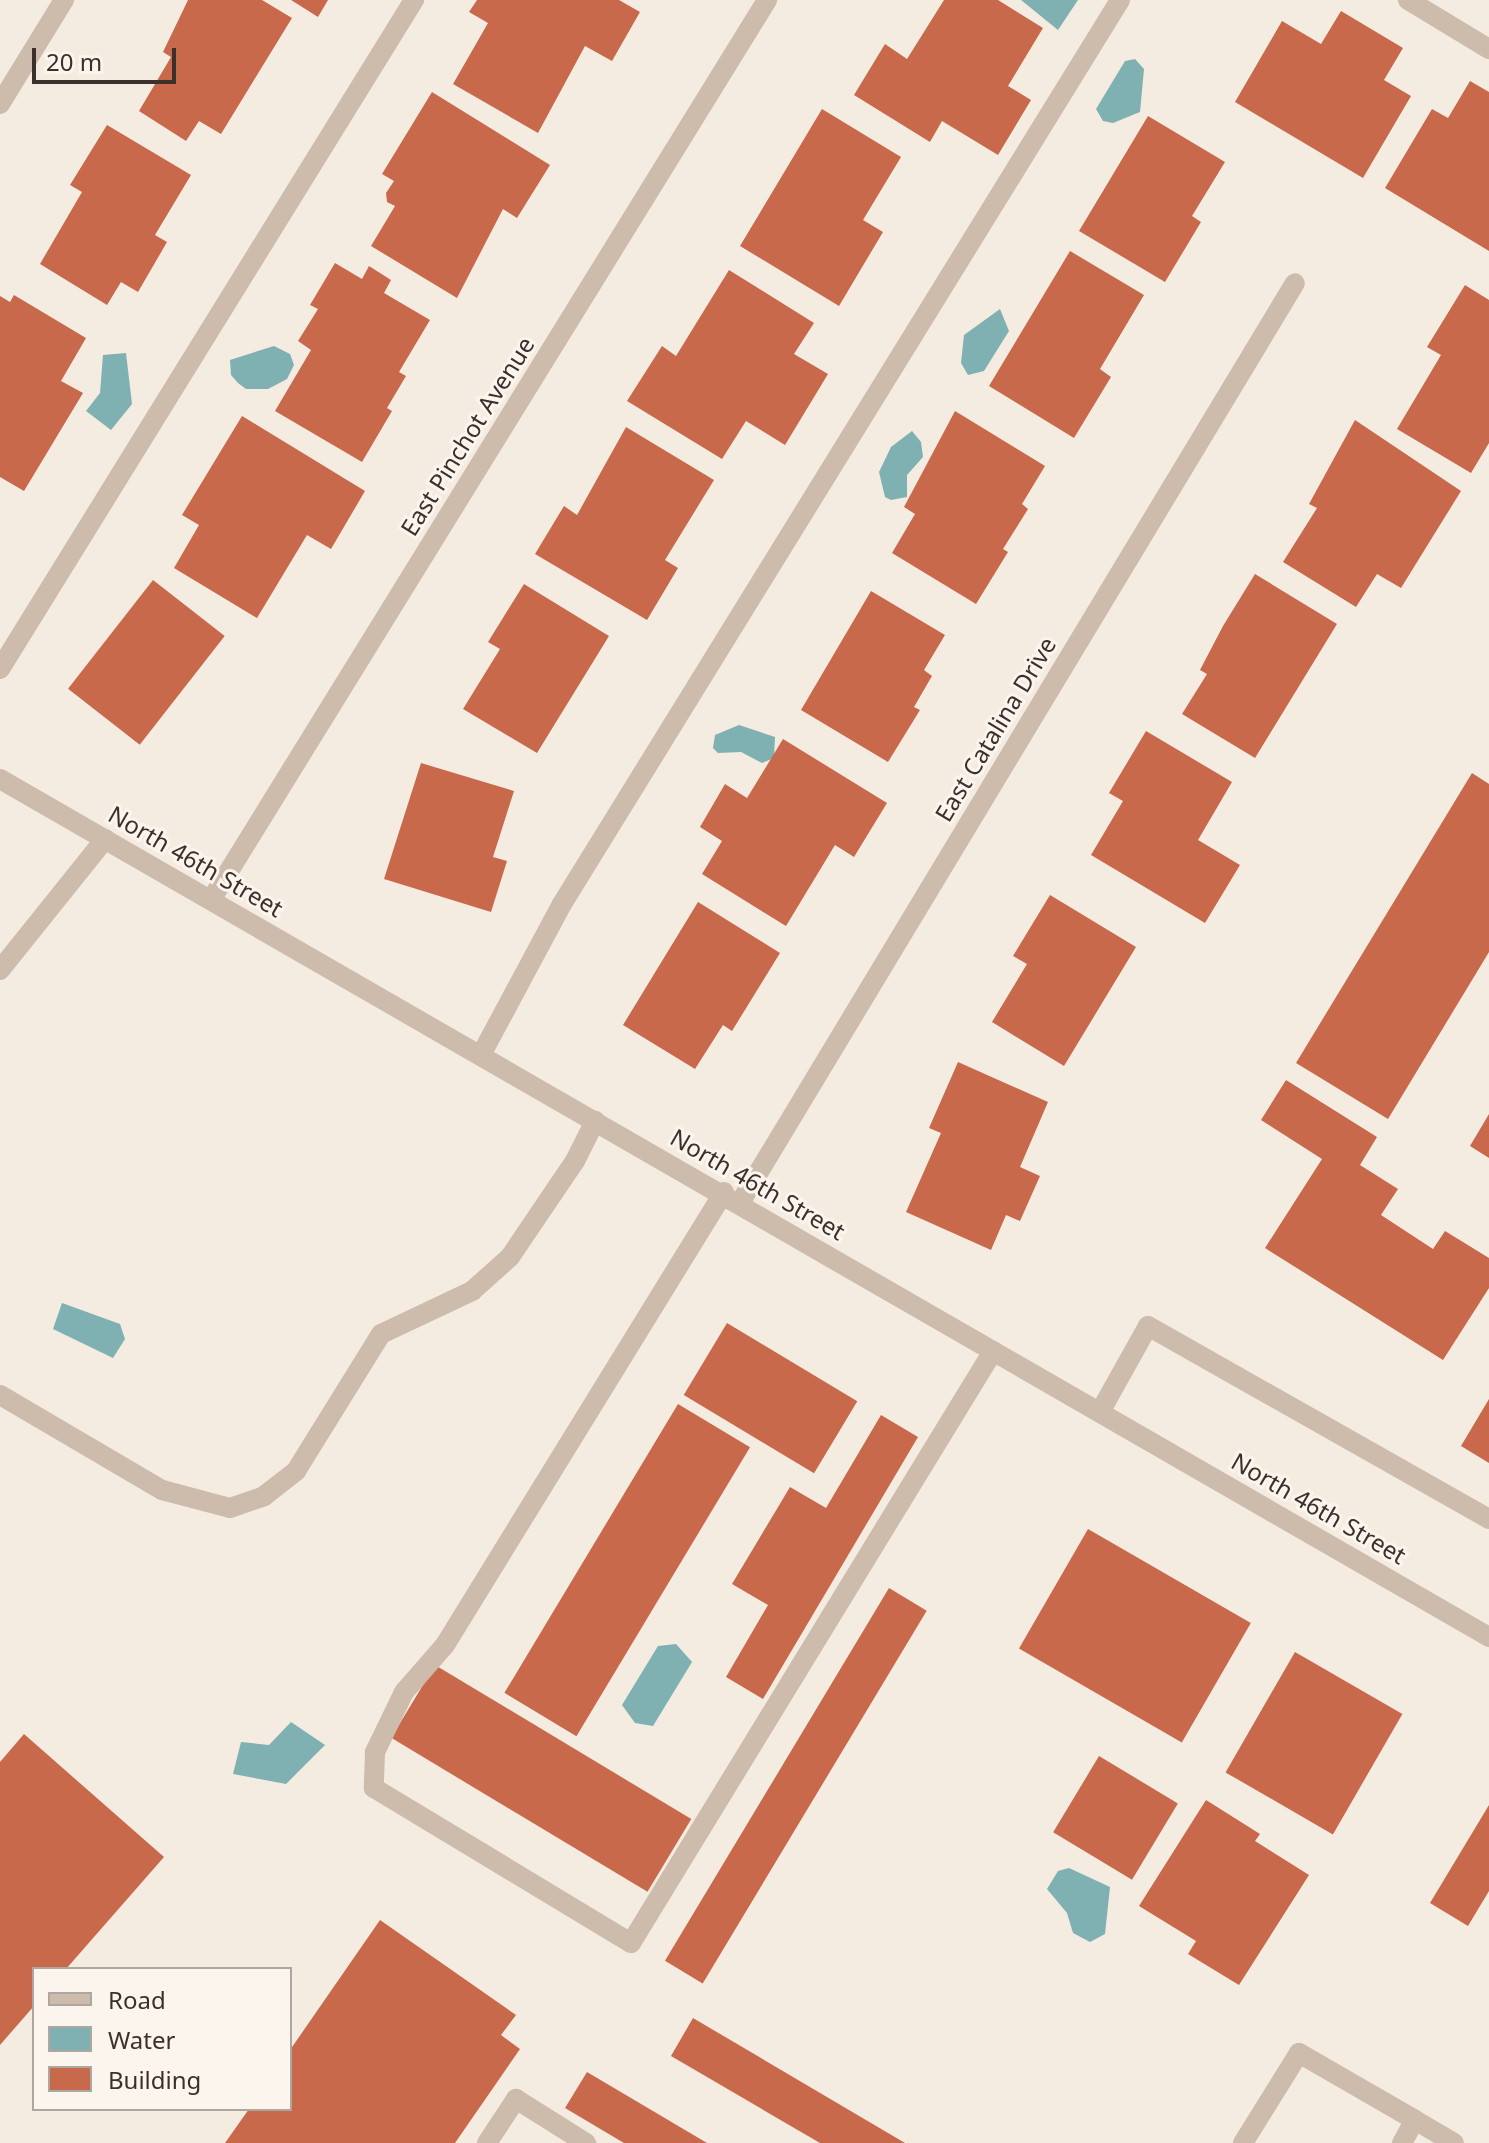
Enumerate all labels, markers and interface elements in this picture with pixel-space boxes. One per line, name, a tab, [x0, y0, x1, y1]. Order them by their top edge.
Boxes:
scale bar	[36, 32, 180, 82]
text: 20 m	[46, 45, 102, 78]
street label: East Pinchot Avenue	[394, 331, 540, 541]
street label: East Catalina Drive	[929, 631, 1061, 827]
street label: North 46th Street	[104, 799, 288, 923]
street label: North 46th Street	[666, 1122, 850, 1246]
street label: North 46th Street	[1227, 1446, 1411, 1570]
legend	[32, 1967, 292, 2111]
text: Road	[108, 1983, 166, 2016]
text: Water	[108, 2023, 175, 2056]
text: Building	[108, 2063, 201, 2096]

